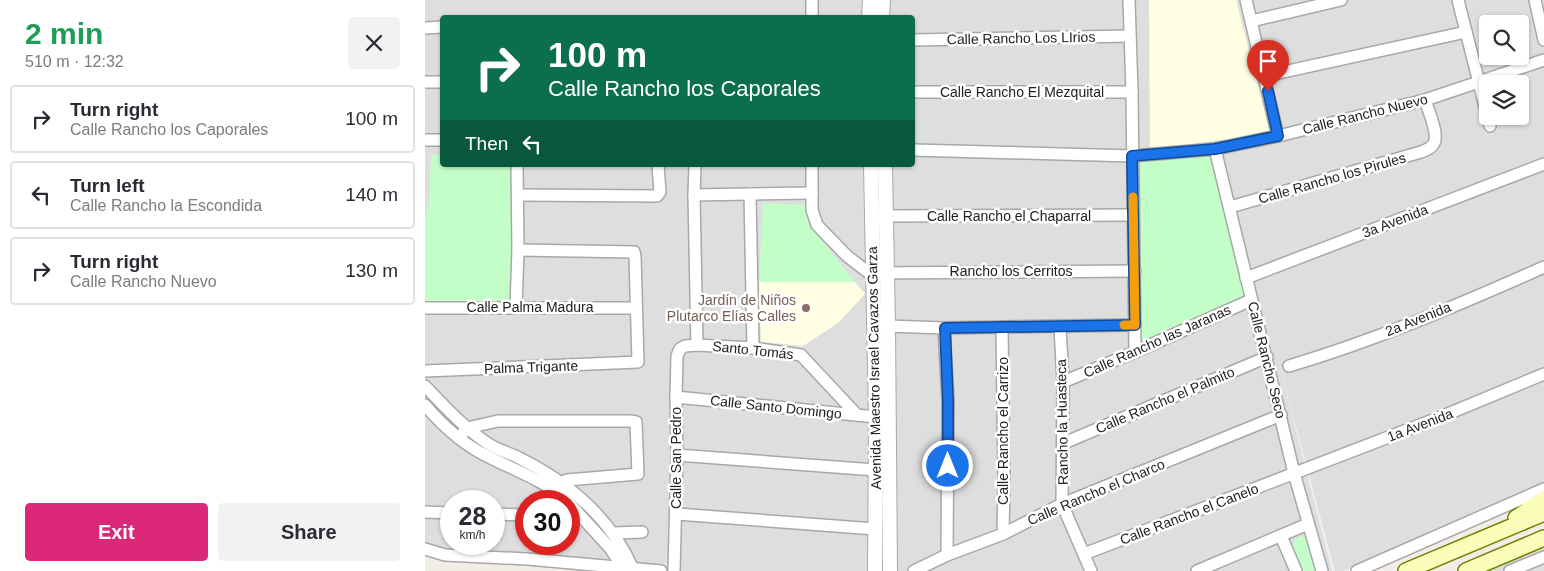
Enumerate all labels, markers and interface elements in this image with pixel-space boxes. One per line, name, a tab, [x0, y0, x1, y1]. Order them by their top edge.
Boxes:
map controls	[1479, 15, 1529, 125]
button: search	[1479, 15, 1529, 65]
text: 2 min	[25, 17, 103, 50]
button: close	[348, 17, 400, 69]
street label: Calle Rancho Los LIrios	[947, 29, 1095, 47]
icon: right	[465, 35, 530, 100]
text: 100 m	[548, 35, 647, 74]
pin	[1247, 40, 1289, 91]
icon: arrive	[1254, 47, 1282, 75]
text: 510 m · 12:32	[25, 53, 124, 70]
button: layers	[1479, 75, 1529, 125]
text: Calle Rancho los Caporales	[548, 76, 821, 101]
street label: Calle Rancho El Mezquital	[940, 84, 1104, 100]
street label: Calle Rancho Nuevo	[1301, 91, 1429, 137]
text: Turn right	[70, 99, 158, 120]
icon: right	[27, 105, 55, 133]
text: 100 m	[345, 108, 398, 129]
text: Calle Rancho los Caporales	[70, 121, 268, 138]
icon: left	[518, 130, 546, 158]
text: Then	[465, 133, 508, 154]
street label: Calle Rancho los Pirules	[1256, 149, 1408, 207]
text: Turn left	[70, 175, 145, 196]
icon: left	[27, 181, 55, 209]
text: 140 m	[345, 184, 398, 205]
text: Calle Rancho la Escondida	[70, 197, 262, 214]
street label: 3a Avenida	[1360, 201, 1430, 241]
street label: Calle Rancho el Chaparral	[927, 208, 1091, 224]
street label: Avenida Maestro Israel Cavazos Garza	[864, 246, 884, 490]
text: Turn right	[70, 251, 158, 272]
icon: right	[27, 257, 55, 285]
text: 130 m	[345, 260, 398, 281]
street label: Rancho los Cerritos	[950, 263, 1072, 279]
text: Calle Rancho Nuevo	[70, 273, 217, 290]
place label: Jardín de Niños Plutarco Elías Calles	[667, 292, 796, 324]
street label: Calle Palma Madura	[467, 299, 594, 315]
street label: 2a Avenida	[1383, 299, 1453, 339]
street label: Calle Rancho Seco	[1245, 300, 1289, 420]
street label: Calle Rancho las Jaranas	[1081, 301, 1233, 381]
marker: Jardín de Niños Plutarco Elías Calles	[800, 302, 812, 314]
street label: Santo Tomás	[712, 338, 794, 362]
street label: Palma Trigante	[484, 357, 579, 377]
street label: Calle Rancho el Carrizo	[995, 357, 1011, 505]
street label: Rancho la Huasteca	[1053, 359, 1071, 485]
street label: Calle Rancho el Palmito	[1093, 363, 1237, 437]
street label: Calle Santo Domingo	[709, 392, 843, 422]
street label: 1a Avenida	[1385, 405, 1455, 445]
street label: Calle San Pedro	[668, 407, 684, 509]
position arrow	[921, 439, 973, 491]
street label: Calle Rancho el Charco	[1025, 456, 1167, 528]
street label: Calle Rancho el Canelo	[1117, 480, 1261, 548]
speed limit sign: 30	[515, 490, 580, 555]
text: 28	[459, 502, 486, 530]
button: Exit	[25, 503, 208, 561]
button: Share	[218, 503, 400, 561]
text: km/h	[459, 528, 486, 542]

